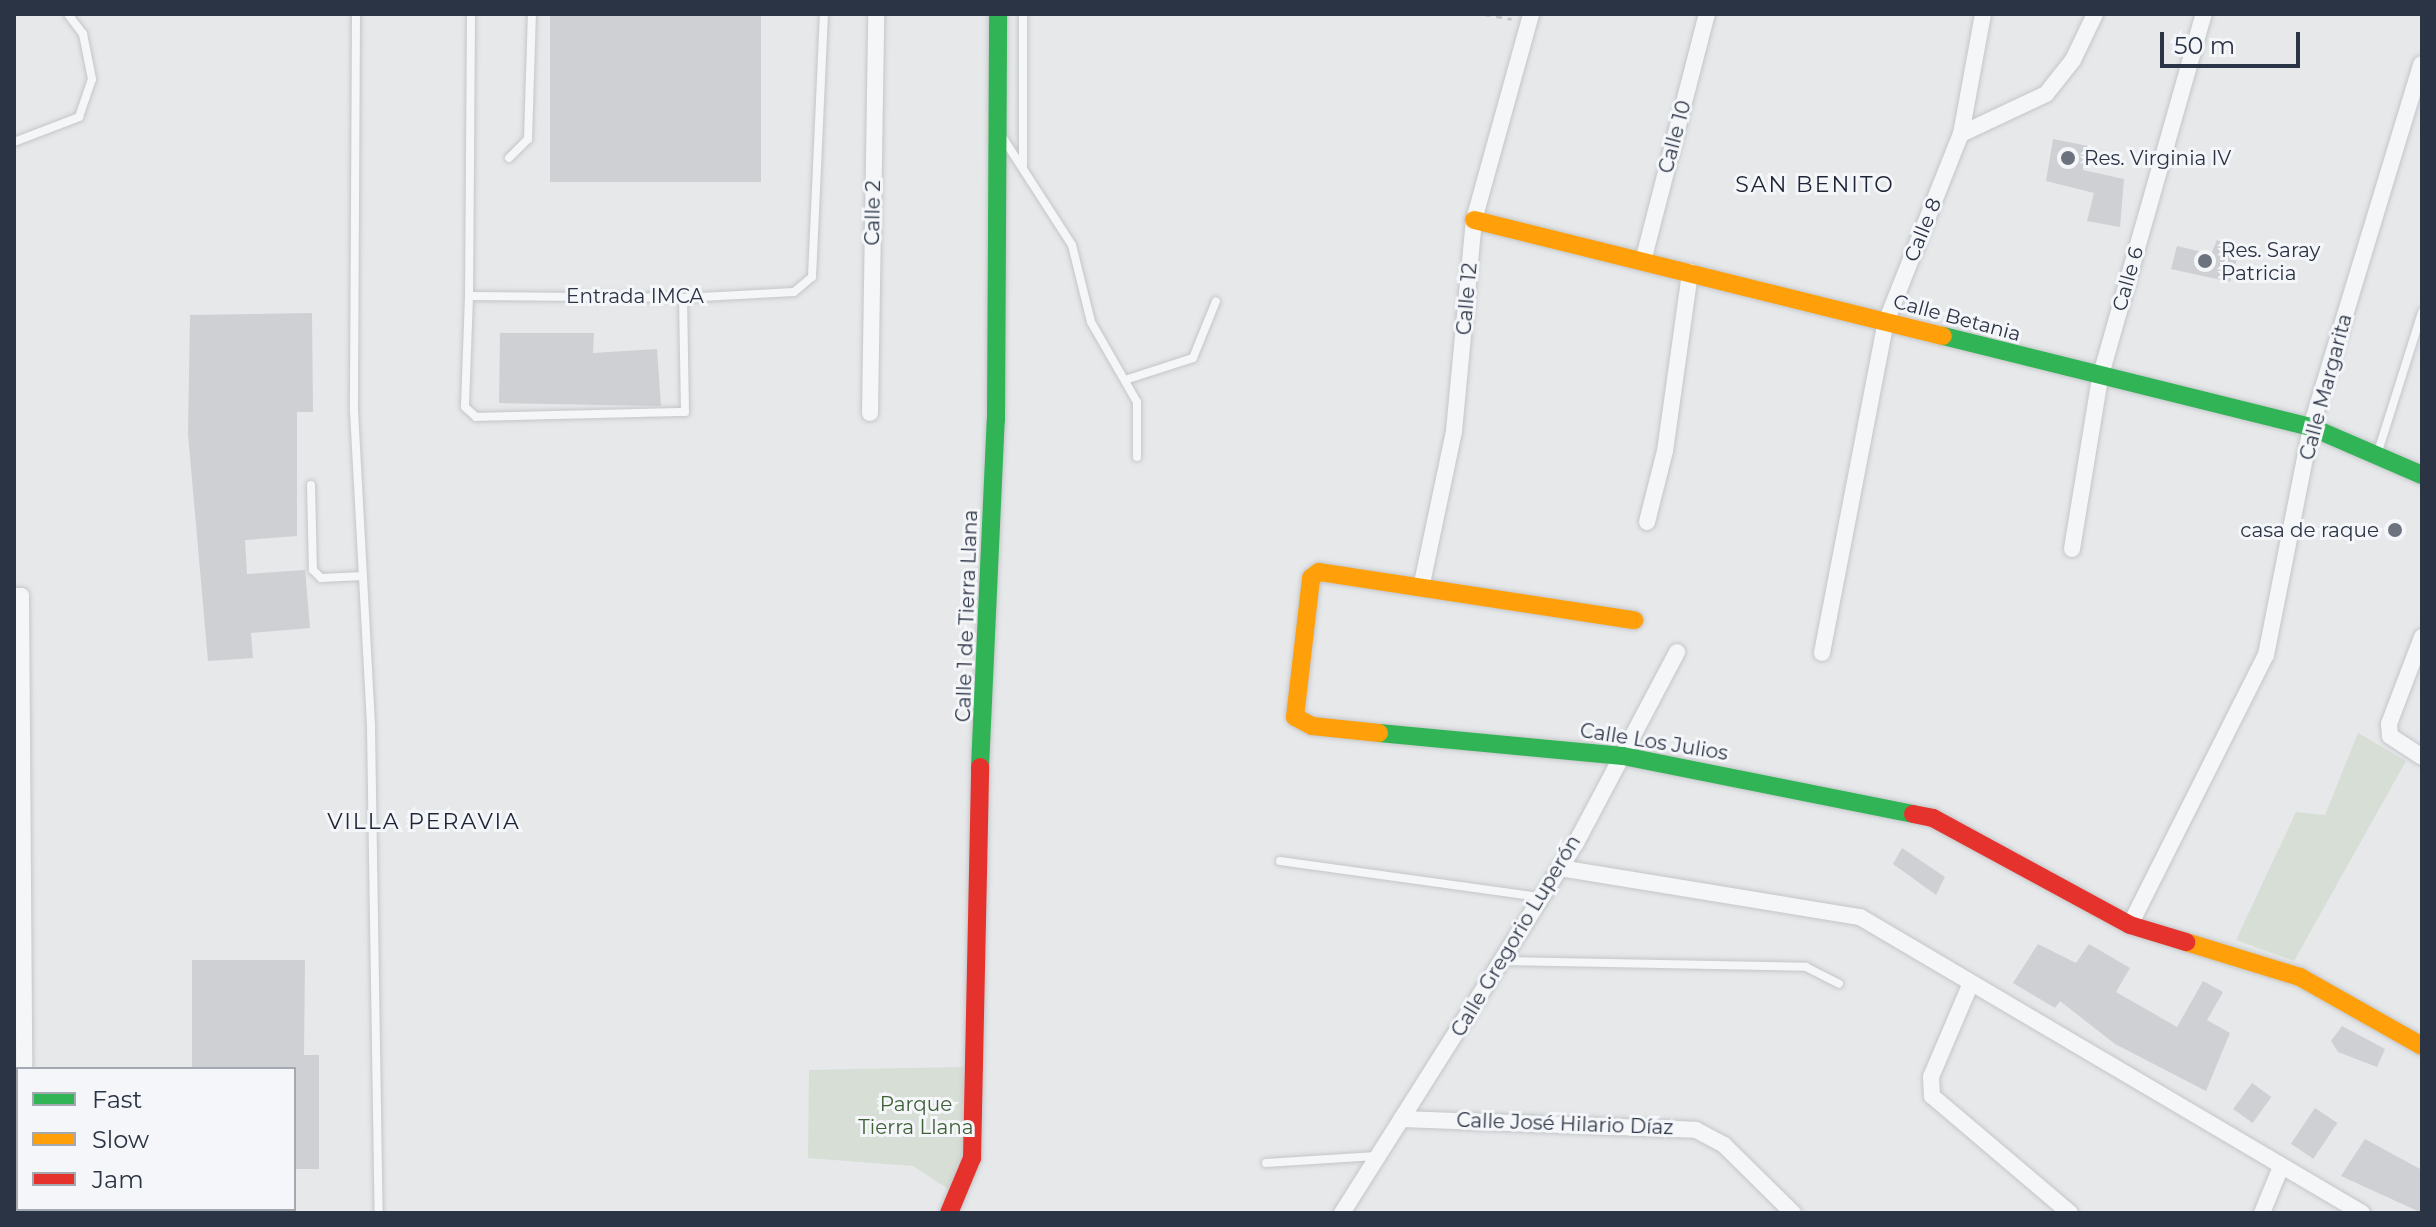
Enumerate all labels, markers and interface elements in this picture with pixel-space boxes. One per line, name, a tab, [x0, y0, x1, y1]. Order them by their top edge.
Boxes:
scale bar	[2164, 16, 2304, 66]
text: 50 m	[2174, 31, 2235, 60]
street label: Calle 10	[1654, 98, 1696, 176]
place label: Res. Virginia IV	[2084, 146, 2231, 170]
marker: Res. Virginia IV	[2059, 149, 2077, 167]
district label: SAN BENITO	[1735, 172, 1895, 198]
street label: Calle 2	[860, 180, 886, 246]
street label: Calle 8	[1899, 195, 1947, 265]
place label: Res. Saray Patricia	[2221, 238, 2320, 285]
street label: Calle 6	[2107, 244, 2149, 314]
marker: Res. Saray Patricia	[2196, 252, 2214, 270]
street label: Calle 12	[1452, 262, 1482, 336]
street label: Entrada IMCA	[566, 284, 704, 308]
street label: Calle Betania	[1890, 289, 2024, 347]
street label: Calle Margarita	[2295, 311, 2357, 463]
street label: Calle 1 de Tierra Llana	[951, 509, 983, 723]
place label: casa de raque	[2240, 518, 2379, 542]
marker: casa de raque	[2386, 521, 2404, 539]
street label: Calle Los Julios	[1578, 718, 1730, 766]
district label: VILLA PERAVIA	[327, 809, 521, 835]
street label: Calle Gregorio Luperón	[1446, 831, 1586, 1041]
legend	[16, 1067, 296, 1211]
text: Fast	[92, 1085, 142, 1114]
park label: Parque Tierra Llana	[858, 1093, 974, 1140]
street label: Calle José Hilario Díaz	[1456, 1108, 1674, 1140]
text: Slow	[92, 1125, 149, 1154]
text: Jam	[92, 1165, 144, 1194]

